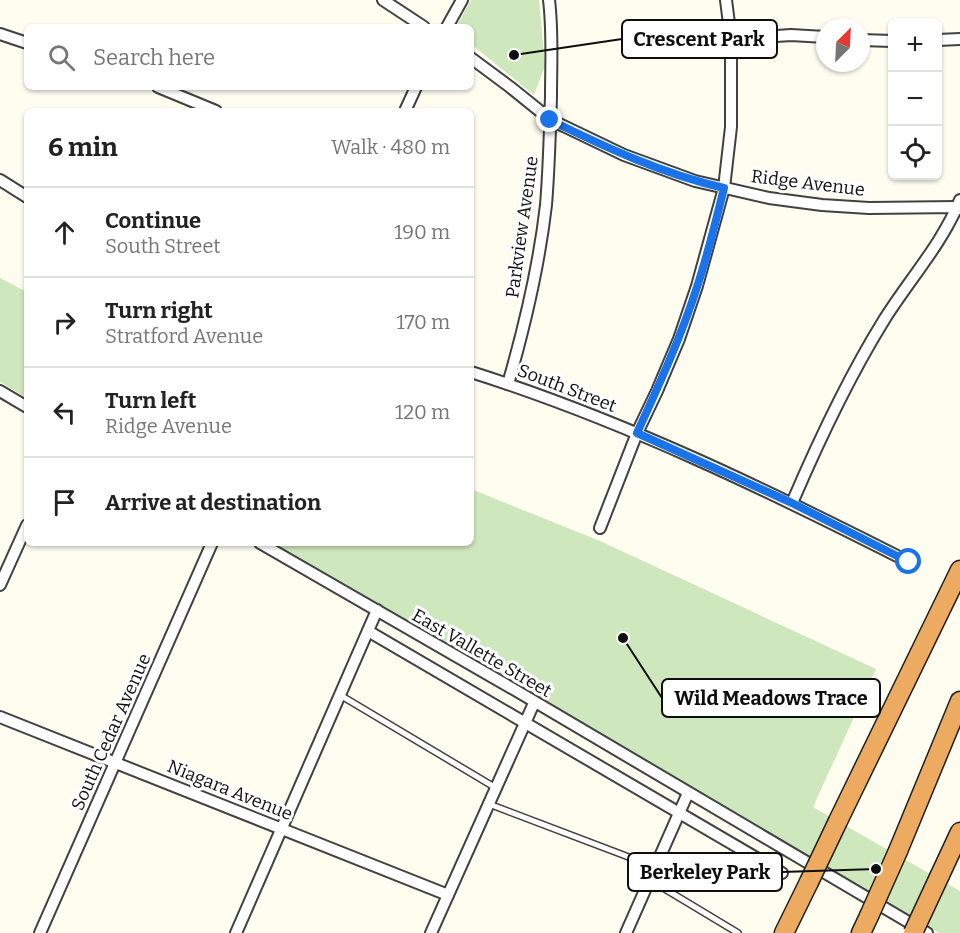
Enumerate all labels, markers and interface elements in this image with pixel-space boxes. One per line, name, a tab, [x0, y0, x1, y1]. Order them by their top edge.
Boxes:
north arrow	[816, 18, 870, 72]
map controls	[888, 18, 942, 180]
button: +	[888, 18, 942, 72]
callout: Crescent Park	[622, 20, 777, 58]
search box	[24, 24, 474, 90]
text: Crescent Park	[633, 27, 765, 51]
icon: search	[45, 41, 78, 74]
text: Search here	[93, 44, 215, 71]
button: −	[888, 72, 942, 126]
route end	[536, 106, 562, 132]
button: locate	[888, 126, 942, 180]
text: 6 min	[48, 132, 118, 163]
text: Walk · 480 m	[331, 135, 450, 159]
street label: Parkview Avenue	[501, 155, 543, 299]
street label: Ridge Avenue	[750, 165, 866, 201]
text: Continue	[105, 207, 201, 234]
icon: ahead	[48, 216, 81, 249]
text: 190 m	[394, 220, 450, 244]
text: South Street	[105, 234, 221, 258]
text: Turn right	[105, 297, 213, 324]
icon: right	[48, 306, 81, 339]
text: 170 m	[397, 310, 450, 334]
text: Stratford Avenue	[105, 324, 263, 348]
street label: South Street	[514, 359, 620, 417]
text: Turn left	[105, 387, 197, 414]
icon: left	[48, 396, 81, 429]
text: 120 m	[395, 400, 450, 424]
text: Ridge Avenue	[105, 414, 232, 438]
icon: arrive	[48, 486, 81, 519]
text: Arrive at destination	[105, 489, 321, 516]
route start	[895, 548, 921, 574]
street label: East Vallette Street	[408, 604, 556, 702]
street label: South Cedar Avenue	[67, 650, 155, 814]
callout: Wild Meadows Trace	[662, 679, 880, 717]
text: Wild Meadows Trace	[674, 686, 868, 710]
street label: Niagara Avenue	[164, 755, 296, 825]
callout: Berkeley Park	[628, 853, 782, 891]
text: Berkeley Park	[640, 860, 770, 884]

